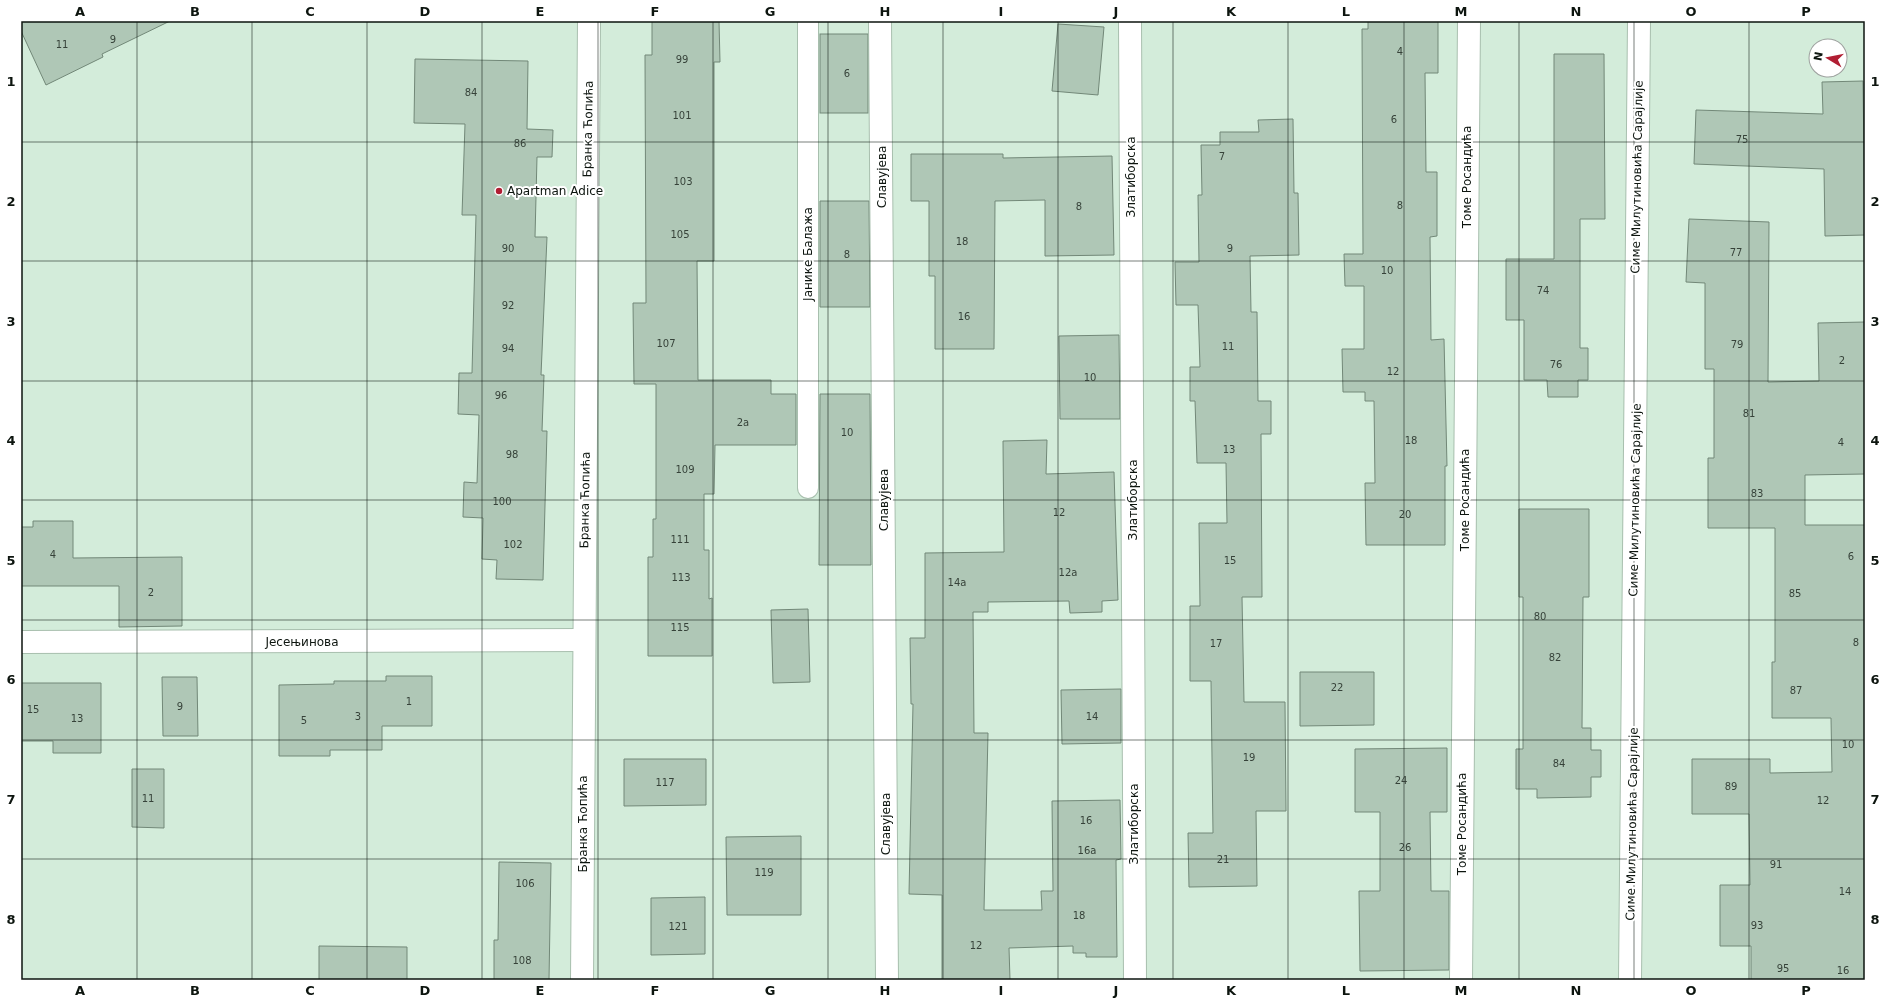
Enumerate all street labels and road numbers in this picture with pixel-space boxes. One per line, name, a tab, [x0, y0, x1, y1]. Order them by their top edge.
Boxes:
street label: Бранка Ћопића	[580, 80, 596, 178]
street label: Симе Милутиновића Сарајлије	[1628, 80, 1646, 274]
street label: Томе Росандића	[1460, 126, 1474, 229]
street label: Златиборска	[1124, 136, 1138, 218]
street label: Славујева	[875, 146, 889, 208]
street label: Јанике Балажа	[801, 207, 815, 302]
street label: Симе Милутиновића Сарајлије	[1626, 403, 1644, 597]
street label: Томе Росандића	[1458, 449, 1472, 552]
street label: Бранка Ћопића	[577, 451, 593, 549]
street label: Златиборска	[1126, 459, 1140, 541]
street label: Славујева	[877, 469, 891, 531]
street label: Јесењинова	[264, 635, 339, 649]
street label: Симе Милутиновића Сарајлије	[1623, 727, 1641, 921]
street label: Томе Росандића	[1455, 773, 1469, 876]
street label: Бранка Ћопића	[576, 775, 590, 873]
street label: Златиборска	[1127, 783, 1141, 865]
street label: Славујева	[879, 793, 893, 855]

